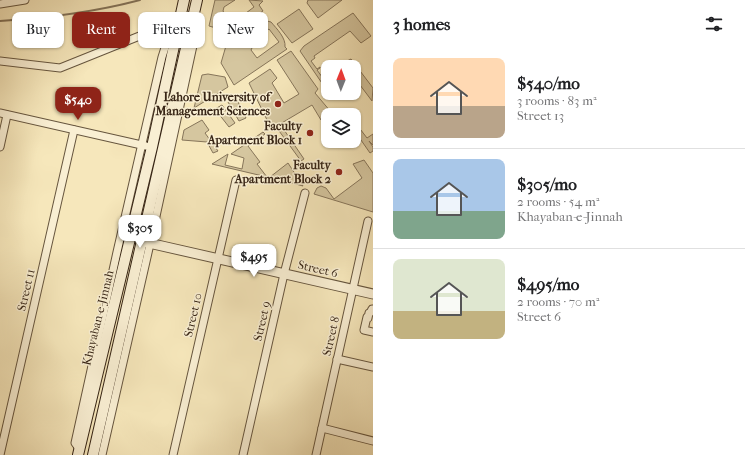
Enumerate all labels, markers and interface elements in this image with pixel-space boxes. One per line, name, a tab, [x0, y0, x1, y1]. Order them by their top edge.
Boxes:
chip: Buy	[12, 12, 64, 48]
chip: Rent	[72, 12, 130, 48]
chip: Filters	[138, 12, 205, 48]
chip: New	[213, 12, 268, 48]
icon: filters	[703, 13, 725, 35]
text: 3 homes	[393, 14, 450, 34]
north arrow	[321, 60, 361, 100]
map controls	[321, 60, 361, 148]
text: $540/mo	[517, 73, 580, 93]
icon: home	[425, 74, 473, 122]
pin: $540	[54, 87, 102, 121]
place label: Lahore University of Management Sciences	[155, 90, 273, 119]
text: $540	[64, 92, 92, 107]
text: 3 rooms · 83 m²	[517, 93, 597, 108]
marker: Lahore University of Management Sciences	[273, 99, 283, 109]
button: layers	[321, 108, 361, 148]
text: Street 13	[517, 108, 564, 123]
place label: Faculty Apartment Block 1	[207, 119, 303, 148]
marker: Faculty Apartment Block 1	[305, 128, 315, 138]
place label: Faculty Apartment Block 2	[234, 158, 332, 187]
marker: Faculty Apartment Block 2	[334, 167, 344, 177]
text: $305/mo	[517, 174, 577, 194]
icon: home	[425, 175, 473, 223]
text: 2 rooms · 54 m²	[517, 194, 599, 209]
text: Khayaban-e-Jinnah	[517, 209, 623, 224]
pin: $305	[116, 215, 164, 249]
text: $305	[127, 220, 153, 235]
pin: $495	[230, 244, 278, 278]
text: $495	[240, 249, 268, 264]
street label: Street 6	[297, 258, 340, 281]
street label: Street 11	[14, 268, 38, 312]
street label: Khayaban-e-Jinnah	[79, 269, 117, 367]
text: $495/mo	[517, 274, 579, 294]
icon: home	[425, 275, 473, 323]
street label: Street 10	[181, 291, 205, 339]
text: 2 rooms · 70 m²	[517, 294, 600, 309]
street label: Street 9	[251, 300, 273, 342]
text: Street 6	[517, 309, 561, 324]
street label: Street 8	[320, 315, 342, 357]

